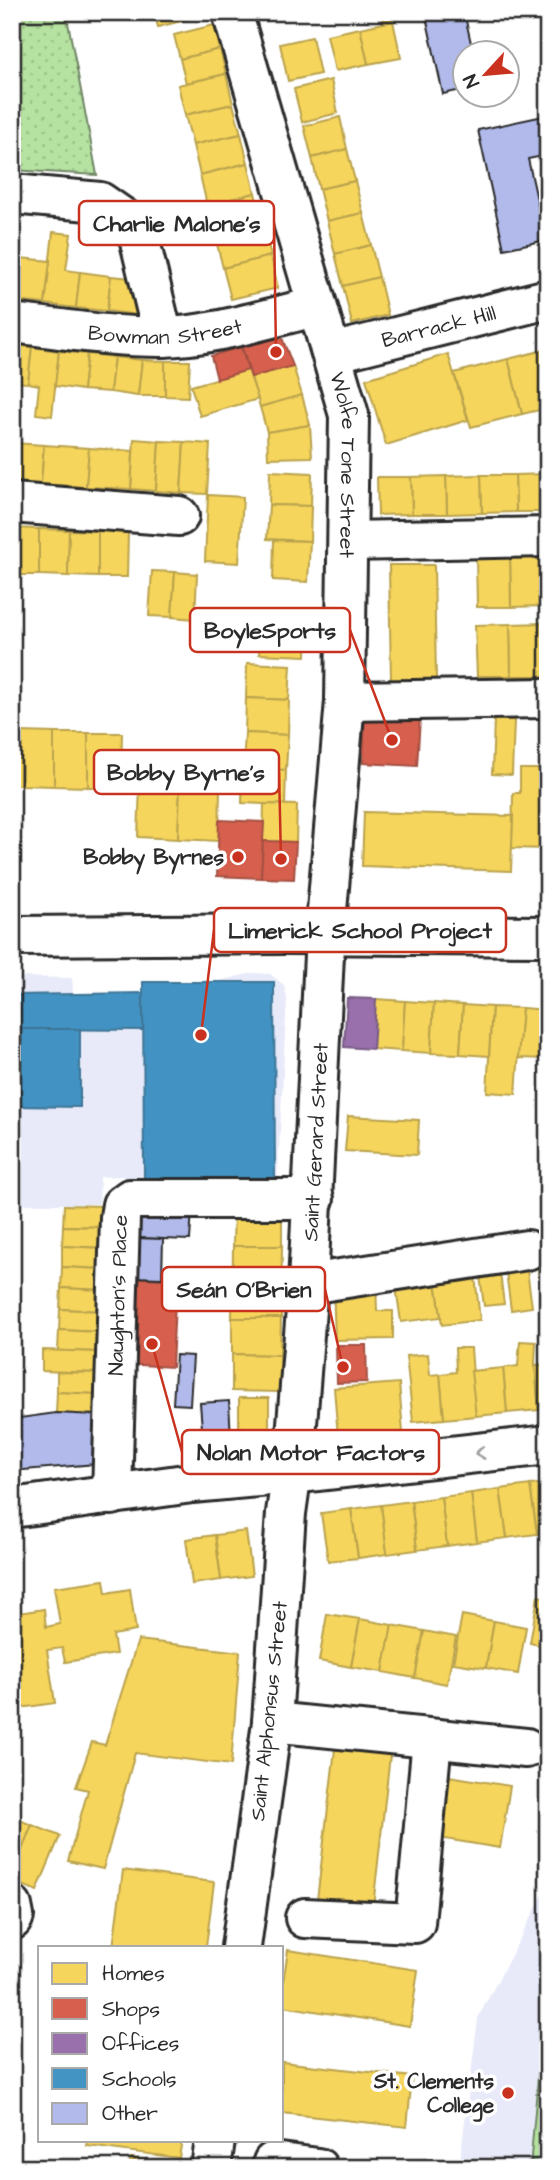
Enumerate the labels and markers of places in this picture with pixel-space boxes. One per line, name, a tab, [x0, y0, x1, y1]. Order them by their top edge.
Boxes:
callout: Charlie Malone's	[79, 201, 274, 245]
callout: BoyleSports	[190, 608, 350, 652]
callout: Bobby Byrne’s	[94, 750, 279, 794]
place label: Bobby Byrnes	[83, 843, 224, 875]
marker: Bobby Byrnes	[230, 849, 246, 865]
callout: Limerick School Project	[214, 908, 506, 952]
callout: Seán O'Brien	[162, 1267, 325, 1311]
callout: Nolan Motor Factors	[182, 1430, 439, 1474]
place label: St. Clements College	[373, 2067, 495, 2122]
marker: St. Clements College	[500, 2085, 516, 2101]

